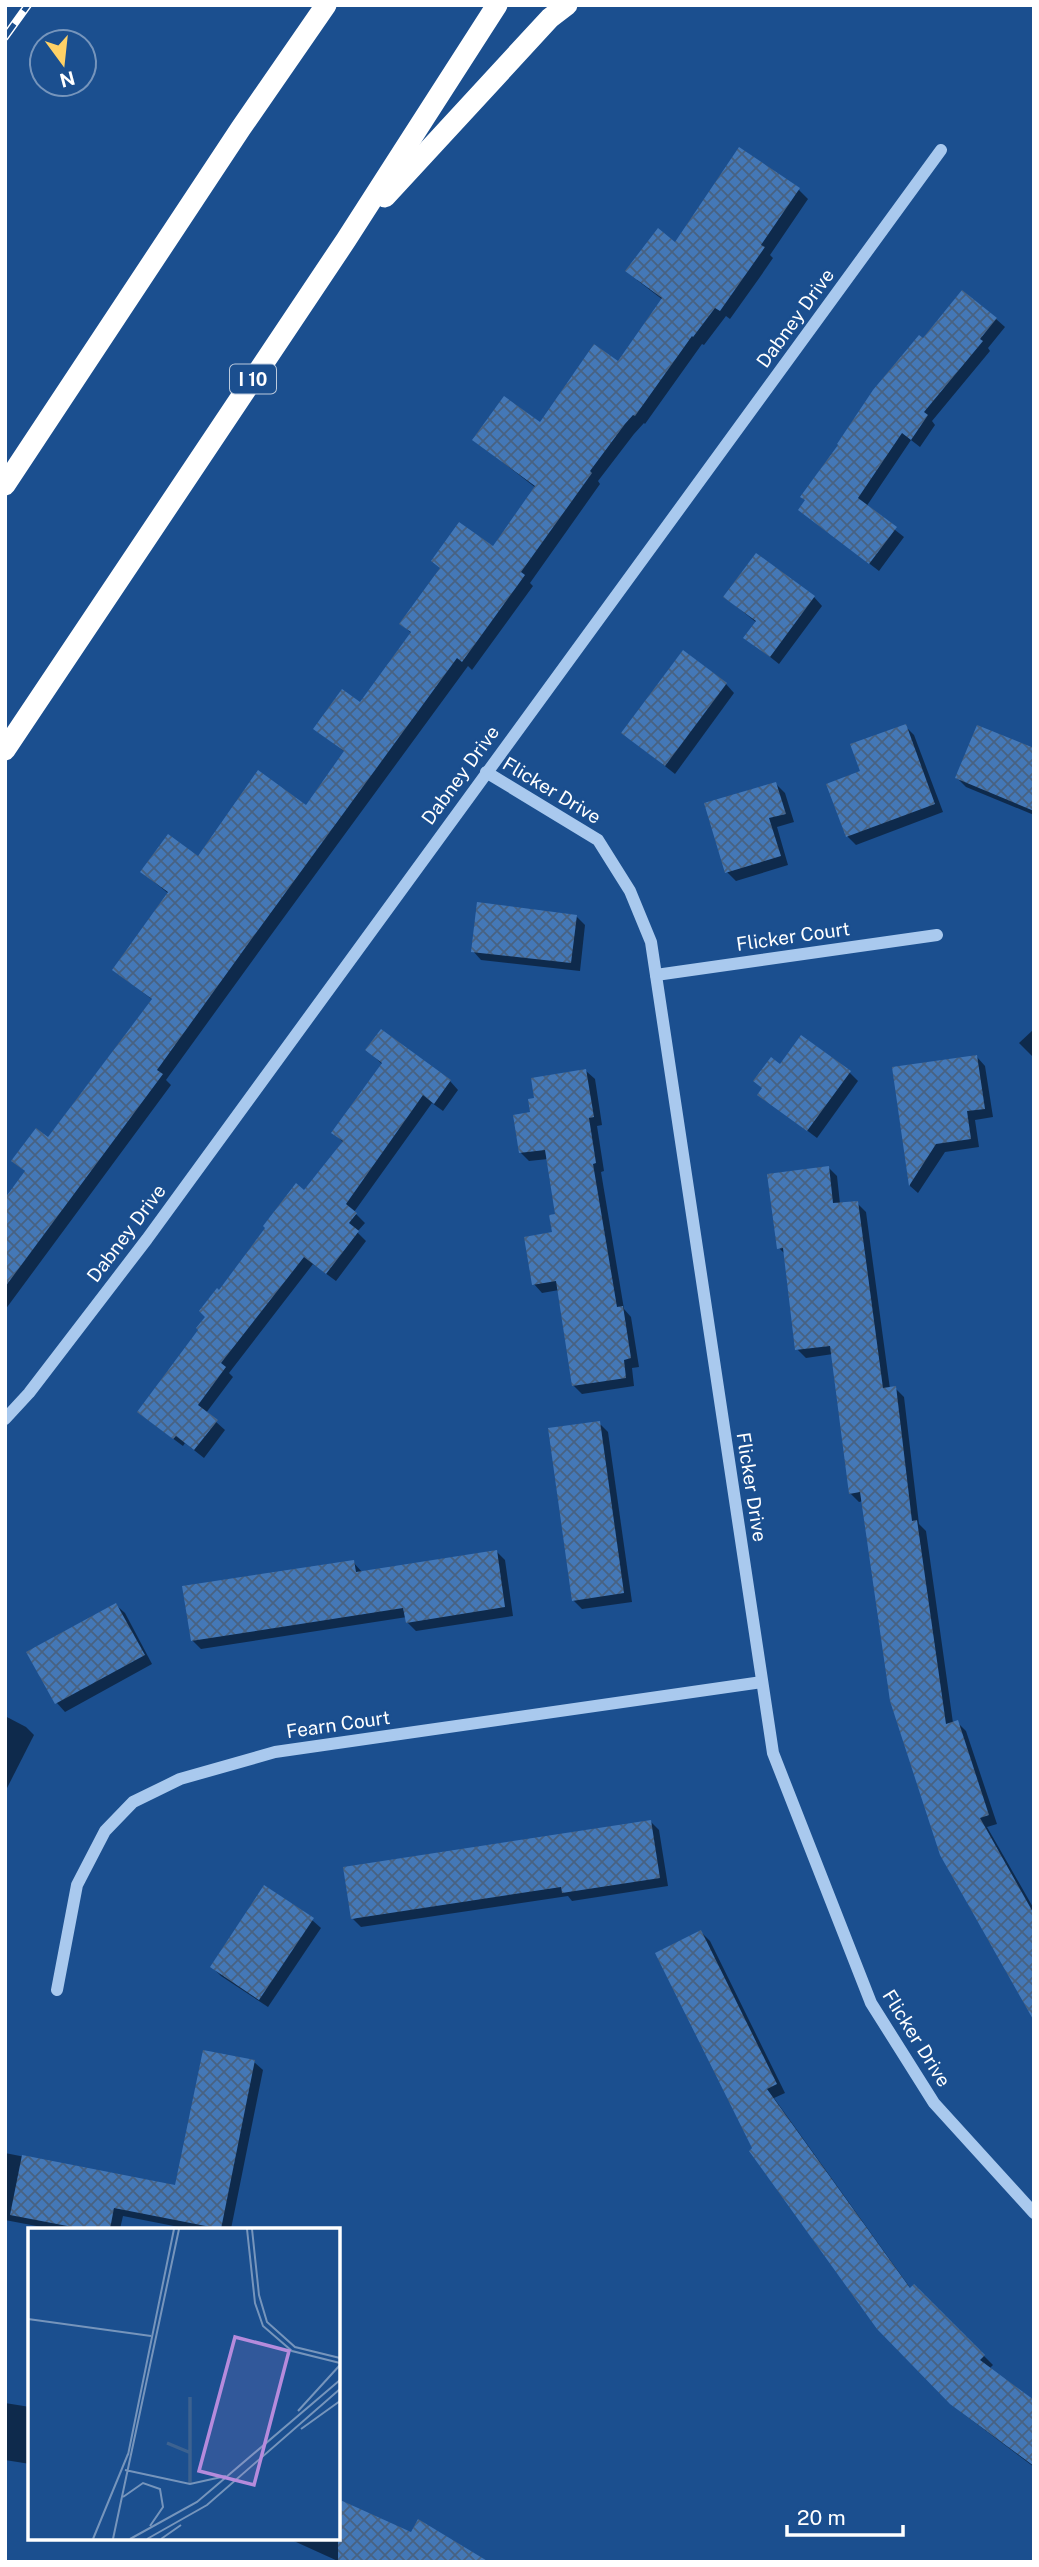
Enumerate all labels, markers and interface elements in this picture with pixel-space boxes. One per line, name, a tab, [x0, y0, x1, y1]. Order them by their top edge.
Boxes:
north arrow	[28, 28, 98, 98]
text: N	[57, 67, 77, 92]
street label: Dabney Drive	[752, 264, 838, 372]
road number: I 10	[230, 365, 276, 394]
street label: Dabney Drive	[417, 721, 503, 829]
street label: Flicker Drive	[499, 752, 605, 828]
street label: Flicker Court	[735, 917, 851, 955]
street label: Dabney Drive	[82, 1180, 170, 1286]
street label: Flicker Drive	[733, 1431, 771, 1543]
street label: Fearn Court	[285, 1706, 391, 1742]
street label: Flicker Drive	[878, 1985, 956, 2091]
inset map	[28, 2228, 340, 2539]
scale bar	[787, 2494, 902, 2538]
text: 20 m	[797, 2505, 846, 2530]

